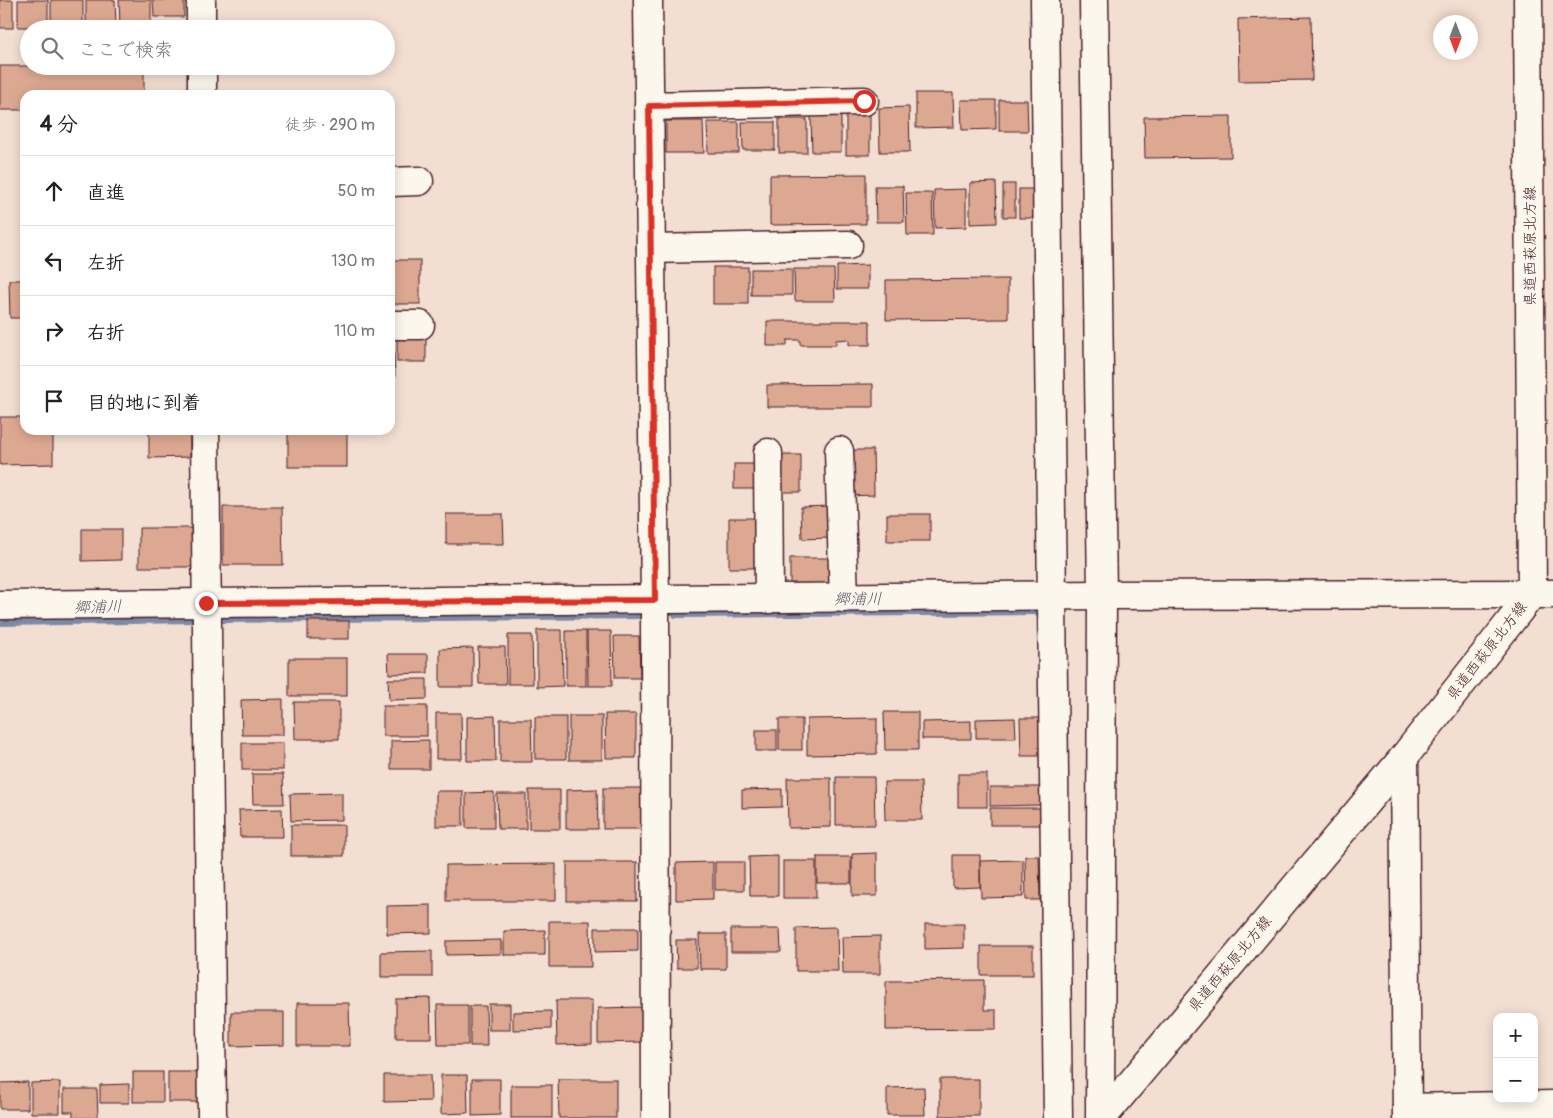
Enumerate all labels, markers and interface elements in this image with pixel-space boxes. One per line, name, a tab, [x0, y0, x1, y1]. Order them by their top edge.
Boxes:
north arrow	[1433, 15, 1478, 60]
search box	[20, 20, 395, 75]
icon: search	[38, 34, 66, 62]
text: ここで検索	[78, 38, 173, 62]
route start	[853, 90, 876, 113]
text: 4 分	[40, 111, 78, 138]
text: 徒歩 · 290 m	[285, 115, 375, 135]
icon: ahead	[40, 177, 68, 205]
text: 直進	[87, 181, 125, 205]
text: 50 m	[338, 181, 375, 201]
street label: 県道西萩原北方線	[1521, 186, 1540, 306]
icon: left	[40, 247, 68, 275]
text: 左折	[87, 251, 125, 275]
text: 130 m	[331, 251, 375, 271]
icon: right	[40, 317, 68, 345]
text: 右折	[87, 321, 125, 345]
text: 110 m	[334, 321, 375, 341]
icon: arrive	[40, 387, 68, 415]
text: 目的地に到着	[87, 391, 201, 415]
water label: 郷浦川	[834, 589, 882, 609]
route end	[195, 592, 218, 615]
water label: 郷浦川	[74, 597, 122, 617]
street label: 県道西萩原北方線	[1443, 598, 1531, 704]
street label: 県道西萩原北方線	[1184, 912, 1276, 1016]
map controls	[1493, 1013, 1538, 1103]
button: +	[1493, 1013, 1538, 1058]
button: −	[1493, 1058, 1538, 1103]

